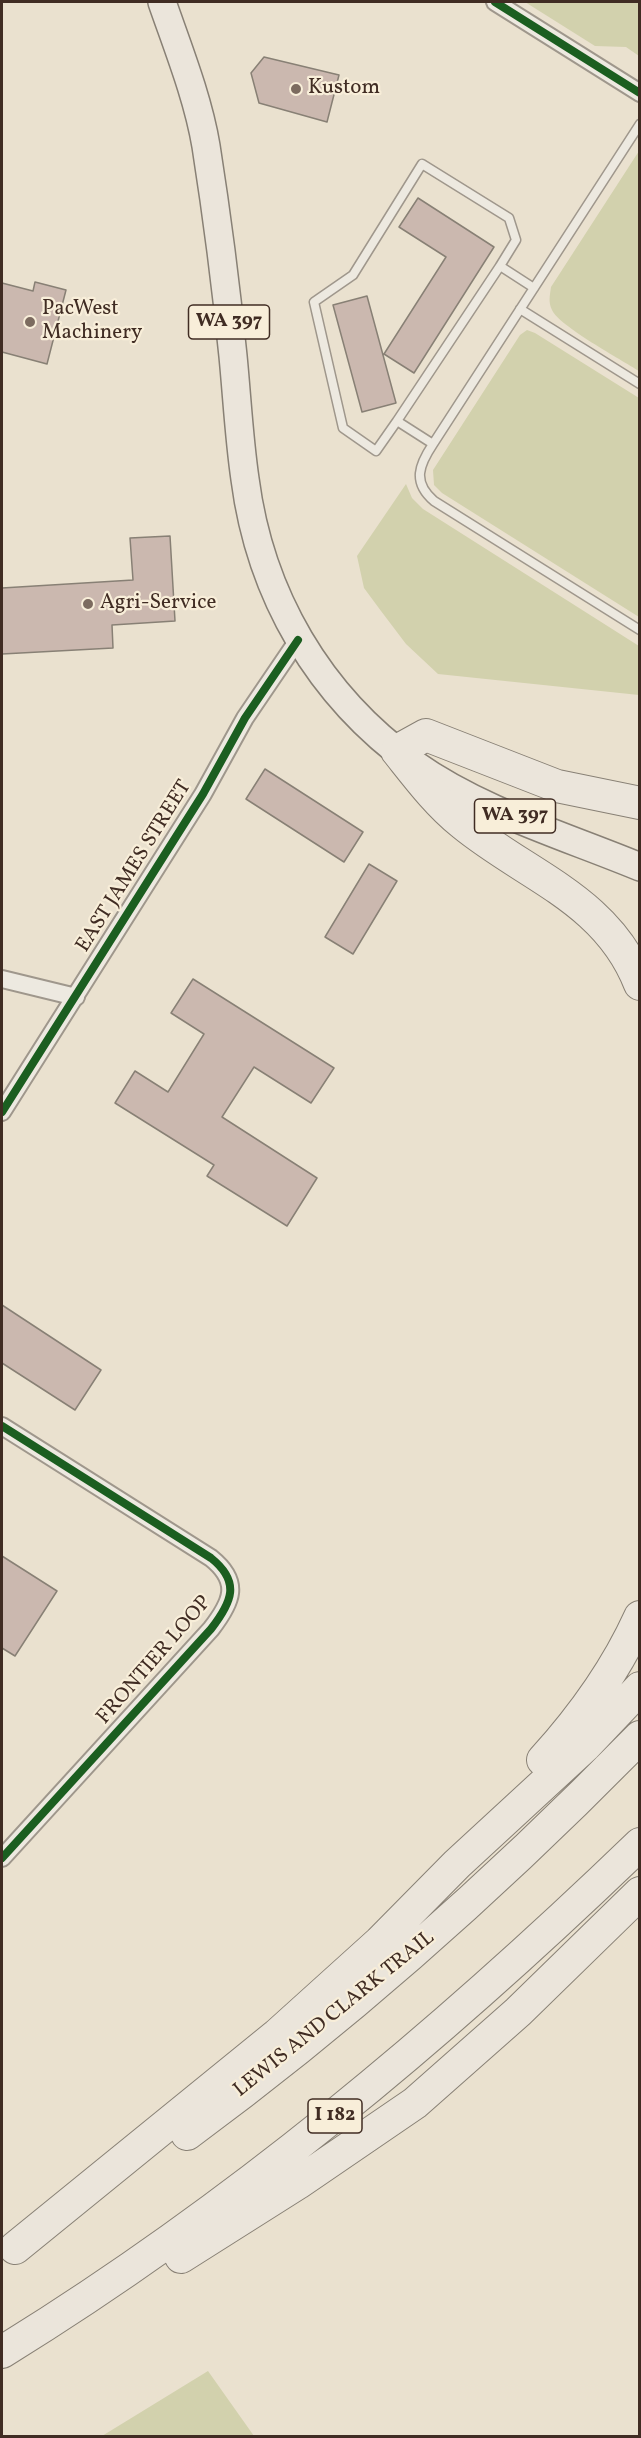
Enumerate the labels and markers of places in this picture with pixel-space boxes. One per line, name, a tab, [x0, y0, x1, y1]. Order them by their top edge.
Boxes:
place label: Kustom	[308, 76, 380, 102]
marker: Kustom	[289, 82, 303, 96]
place label: PacWest Machinery	[42, 297, 142, 347]
marker: PacWest Machinery	[23, 315, 37, 329]
place label: Agri-Service	[100, 591, 217, 617]
marker: Agri-Service	[81, 597, 95, 611]

